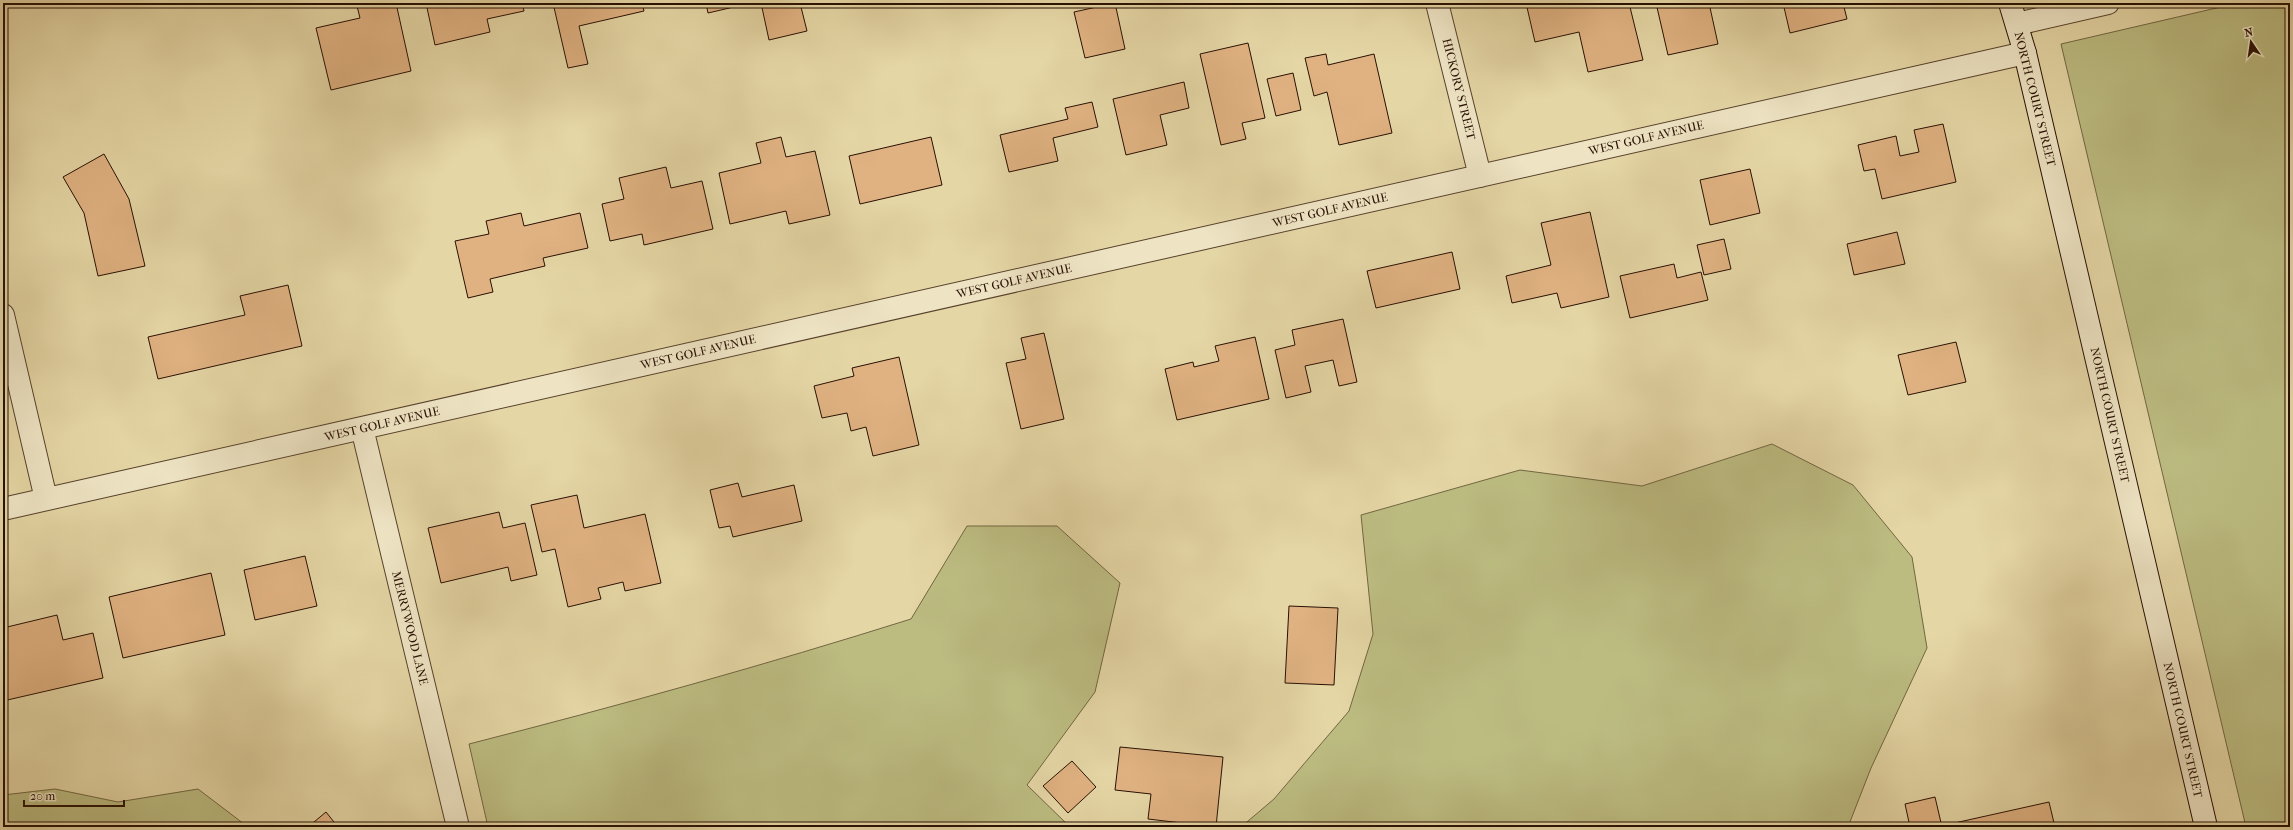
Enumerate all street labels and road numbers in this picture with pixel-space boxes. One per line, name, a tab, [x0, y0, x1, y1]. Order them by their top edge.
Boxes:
street label: NORTH COURT STREET	[2011, 30, 2059, 169]
street label: HICKORY STREET	[1440, 37, 1479, 142]
street label: WEST GOLF AVENUE	[1586, 118, 1705, 158]
street label: WEST GOLF AVENUE	[1270, 190, 1389, 230]
street label: WEST GOLF AVENUE	[954, 261, 1073, 301]
street label: WEST GOLF AVENUE	[638, 332, 757, 372]
street label: NORTH COURT STREET	[2088, 346, 2133, 485]
street label: WEST GOLF AVENUE	[322, 404, 441, 444]
street label: MERRYWOOD LANE	[389, 569, 431, 687]
street label: NORTH COURT STREET	[2161, 661, 2206, 800]

